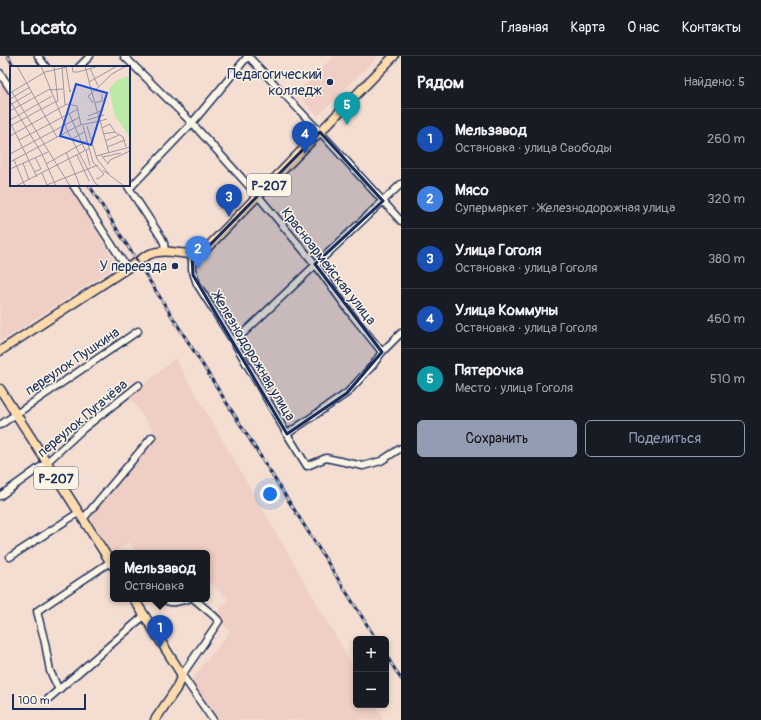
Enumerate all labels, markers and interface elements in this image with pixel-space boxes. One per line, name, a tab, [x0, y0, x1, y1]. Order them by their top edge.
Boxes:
text: Locato	[20, 16, 77, 40]
text: Главная	[501, 19, 548, 36]
text: Карта	[570, 19, 605, 36]
text: О нас	[627, 19, 660, 36]
text: Контакты	[682, 19, 741, 36]
inset map	[10, 66, 130, 186]
place label: Педагогический колледж	[227, 66, 322, 99]
text: Рядом	[417, 72, 464, 93]
text: Найдено: 5	[683, 74, 745, 90]
marker: Педагогический колледж	[325, 77, 335, 87]
pin: 5	[334, 92, 360, 125]
pin: 4	[292, 121, 318, 154]
text: Мельзавод	[455, 121, 527, 140]
text: 1	[427, 131, 433, 147]
text: 260 m	[707, 131, 745, 147]
text: Остановка · улица Свободы	[455, 140, 612, 156]
road number: Р-207	[247, 174, 291, 196]
text: Мясо	[455, 181, 489, 200]
pin: 3	[216, 184, 242, 217]
text: 2	[426, 191, 434, 207]
text: 320 m	[707, 191, 745, 207]
text: Супермаркет · Железнодорожная улица	[455, 200, 675, 216]
street label: Красноармейская улица	[278, 204, 380, 328]
pin: 2	[185, 236, 211, 269]
text: Улица Гоголя	[455, 241, 542, 260]
text: 3	[426, 251, 434, 267]
text: 380 m	[708, 251, 745, 267]
place label: У переезда	[99, 258, 167, 275]
text: Остановка · улица Гоголя	[455, 260, 597, 276]
marker: У переезда	[170, 261, 180, 271]
street label: Железнодорожная улица	[207, 287, 299, 424]
text: Улица Коммуны	[455, 301, 558, 320]
text: 4	[426, 311, 434, 327]
text: 460 m	[707, 311, 745, 327]
text: Остановка · улица Гоголя	[455, 320, 597, 336]
street label: переулок Пушкина	[22, 324, 123, 399]
text: Пятерочка	[455, 361, 523, 380]
text: 5	[426, 371, 434, 387]
text: 510 m	[710, 371, 745, 387]
street label: переулок Пугачёва	[34, 376, 131, 461]
text: Место · улица Гоголя	[455, 380, 573, 396]
button: Сохранить	[417, 420, 577, 457]
button: Поделиться	[585, 420, 745, 457]
road number: Р-207	[34, 467, 78, 489]
your location	[260, 484, 280, 504]
popup	[110, 550, 210, 602]
text: Мельзавод	[124, 559, 196, 578]
text: Остановка	[124, 578, 184, 594]
pin: 1	[147, 615, 173, 648]
map controls	[353, 636, 389, 708]
button: +	[353, 636, 389, 672]
button: −	[353, 672, 389, 708]
scale bar	[12, 692, 86, 711]
text: 100 m	[18, 694, 49, 707]

